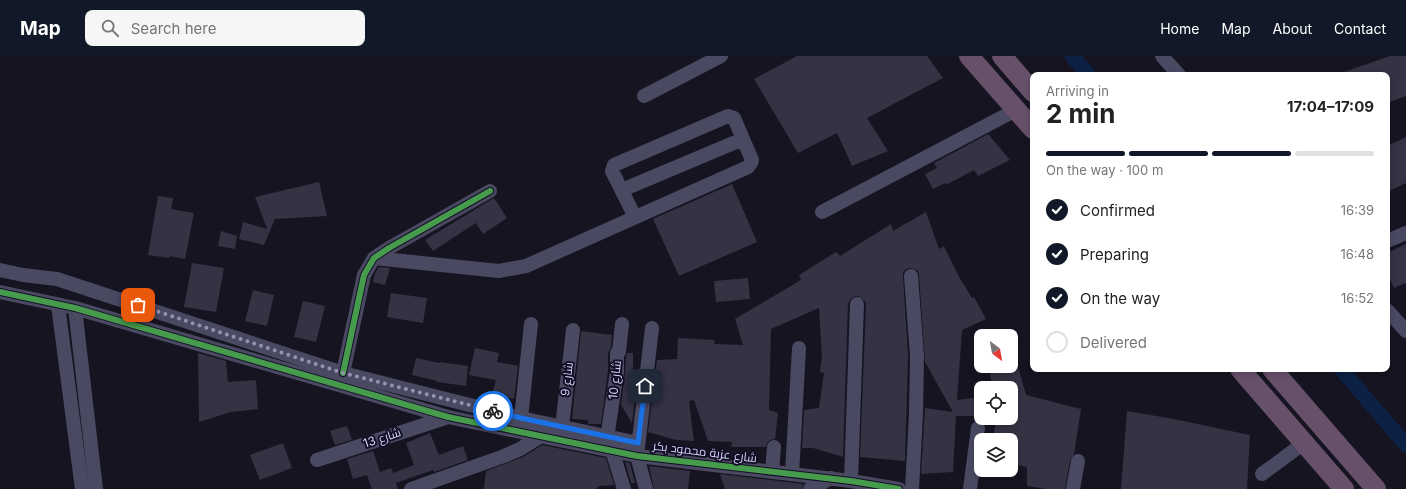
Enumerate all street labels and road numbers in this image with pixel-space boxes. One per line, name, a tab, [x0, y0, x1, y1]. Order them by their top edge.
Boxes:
street label: شارع 10	[605, 360, 625, 400]
street label: شارع 9	[557, 361, 577, 397]
street label: شارع 13	[361, 424, 403, 452]
street label: شارع عزبة محمود بكر	[651, 438, 758, 466]

